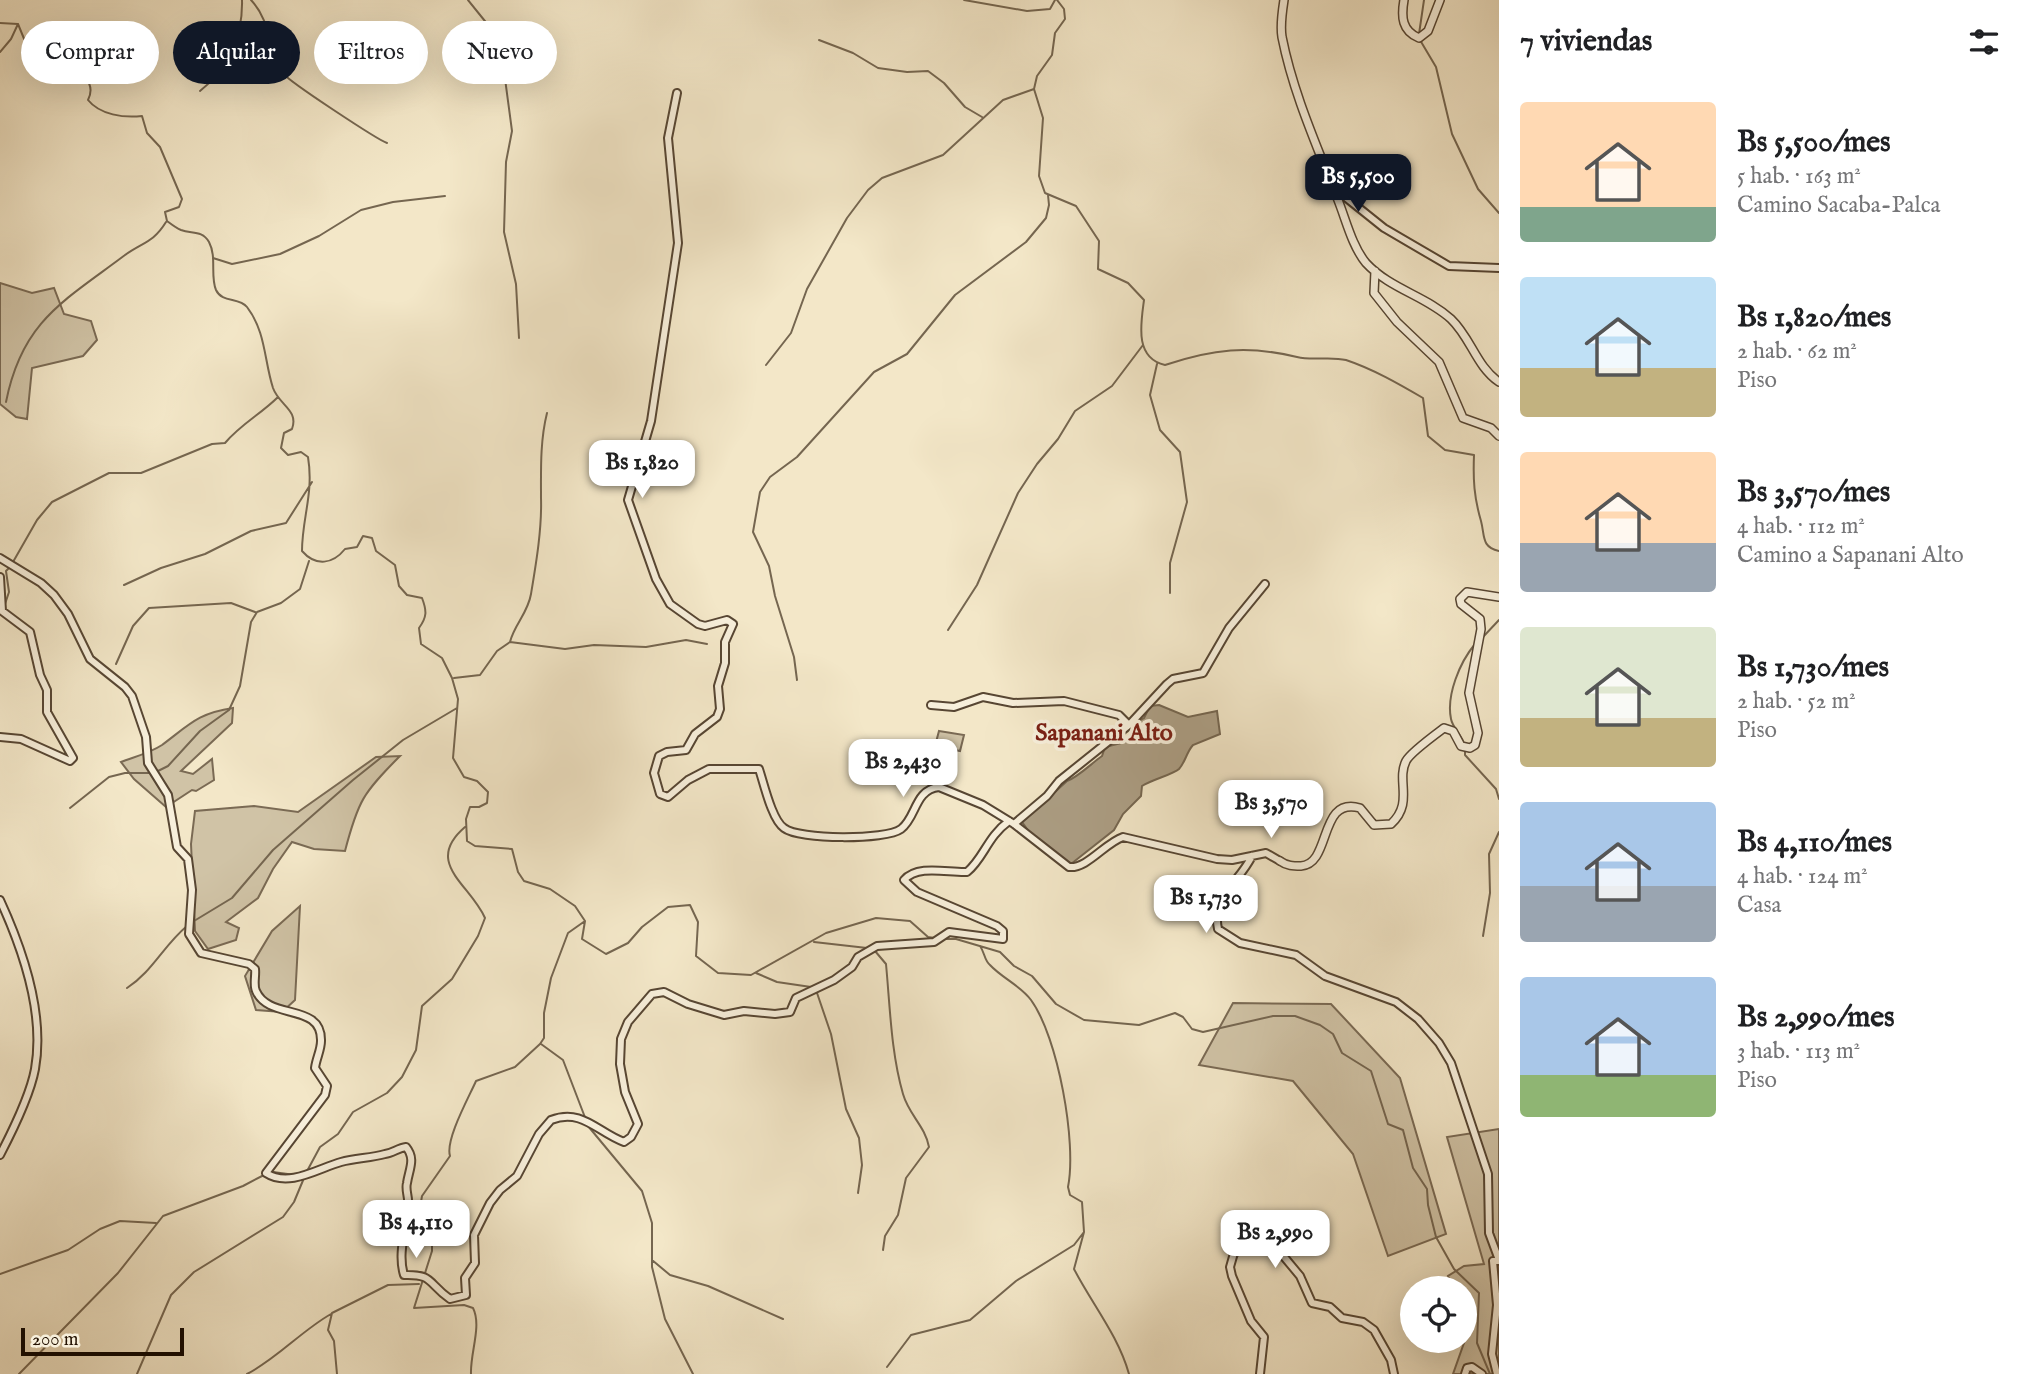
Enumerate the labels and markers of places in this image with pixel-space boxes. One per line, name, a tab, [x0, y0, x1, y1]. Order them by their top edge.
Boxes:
pin: Bs 5,500	[1286, 154, 1430, 214]
pin: Bs 1,820	[570, 440, 714, 500]
pin: Bs 2,430	[831, 740, 975, 799]
pin: Bs 3,570	[1199, 780, 1343, 840]
pin: Bs 1,730	[1134, 876, 1278, 935]
pin: Bs 4,110	[344, 1200, 488, 1260]
pin: Bs 2,990	[1203, 1210, 1347, 1270]

